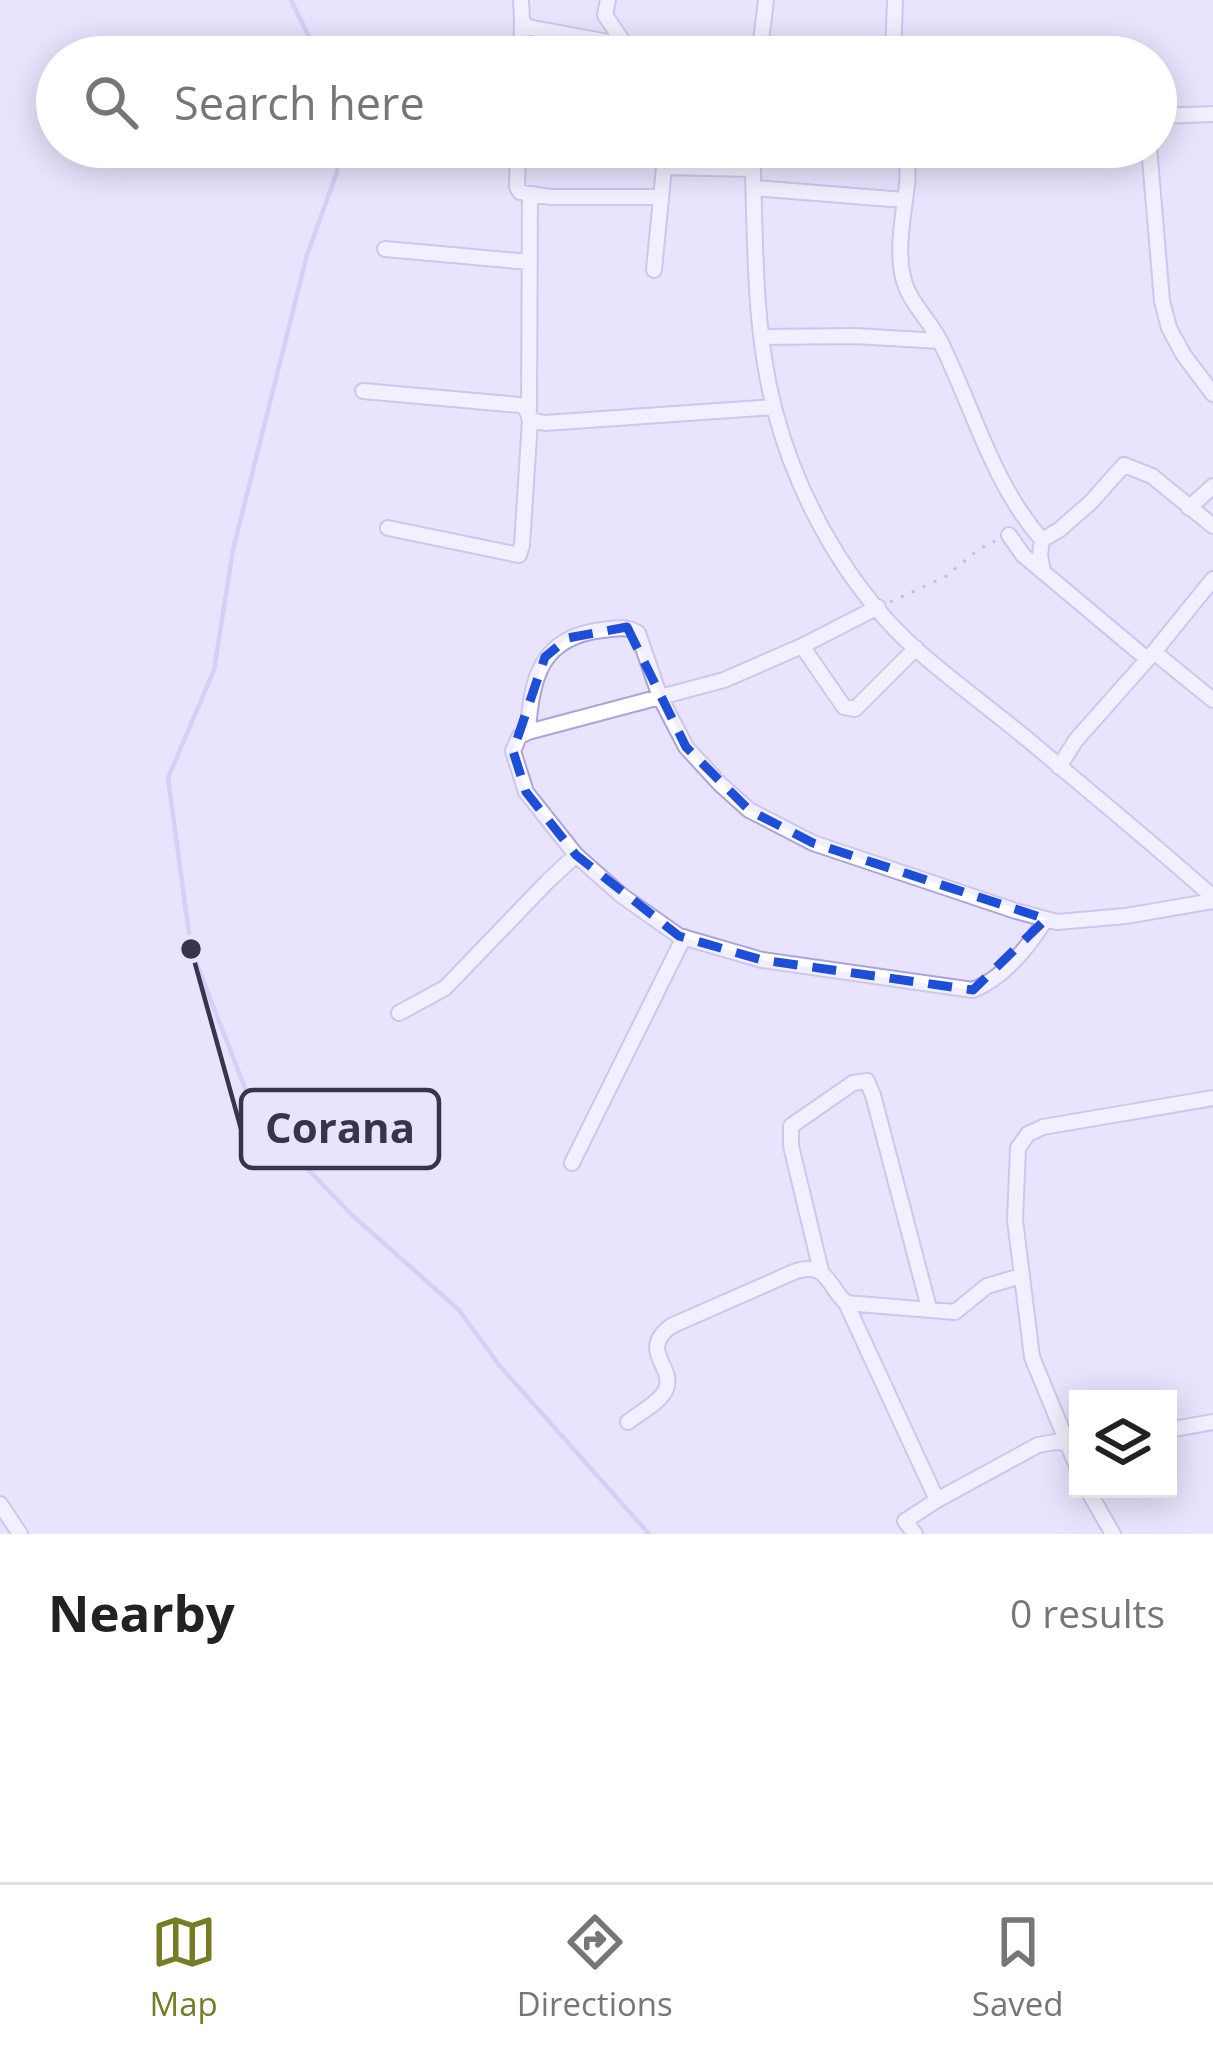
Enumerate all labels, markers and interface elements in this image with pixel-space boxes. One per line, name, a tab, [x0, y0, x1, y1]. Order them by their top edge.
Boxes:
search box	[36, 36, 1177, 168]
icon: search	[78, 69, 144, 135]
text: Search here	[174, 72, 425, 133]
callout: Corana	[241, 1090, 439, 1168]
text: Corana	[265, 1098, 415, 1155]
map controls	[1069, 1390, 1177, 1498]
button: layers	[1069, 1390, 1177, 1498]
text: Nearby	[48, 1577, 235, 1647]
text: 0 results	[1010, 1586, 1165, 1639]
tab: Map	[150, 1909, 218, 2026]
tab: Directions	[517, 1909, 673, 2026]
tab: Saved	[972, 1909, 1063, 2026]

